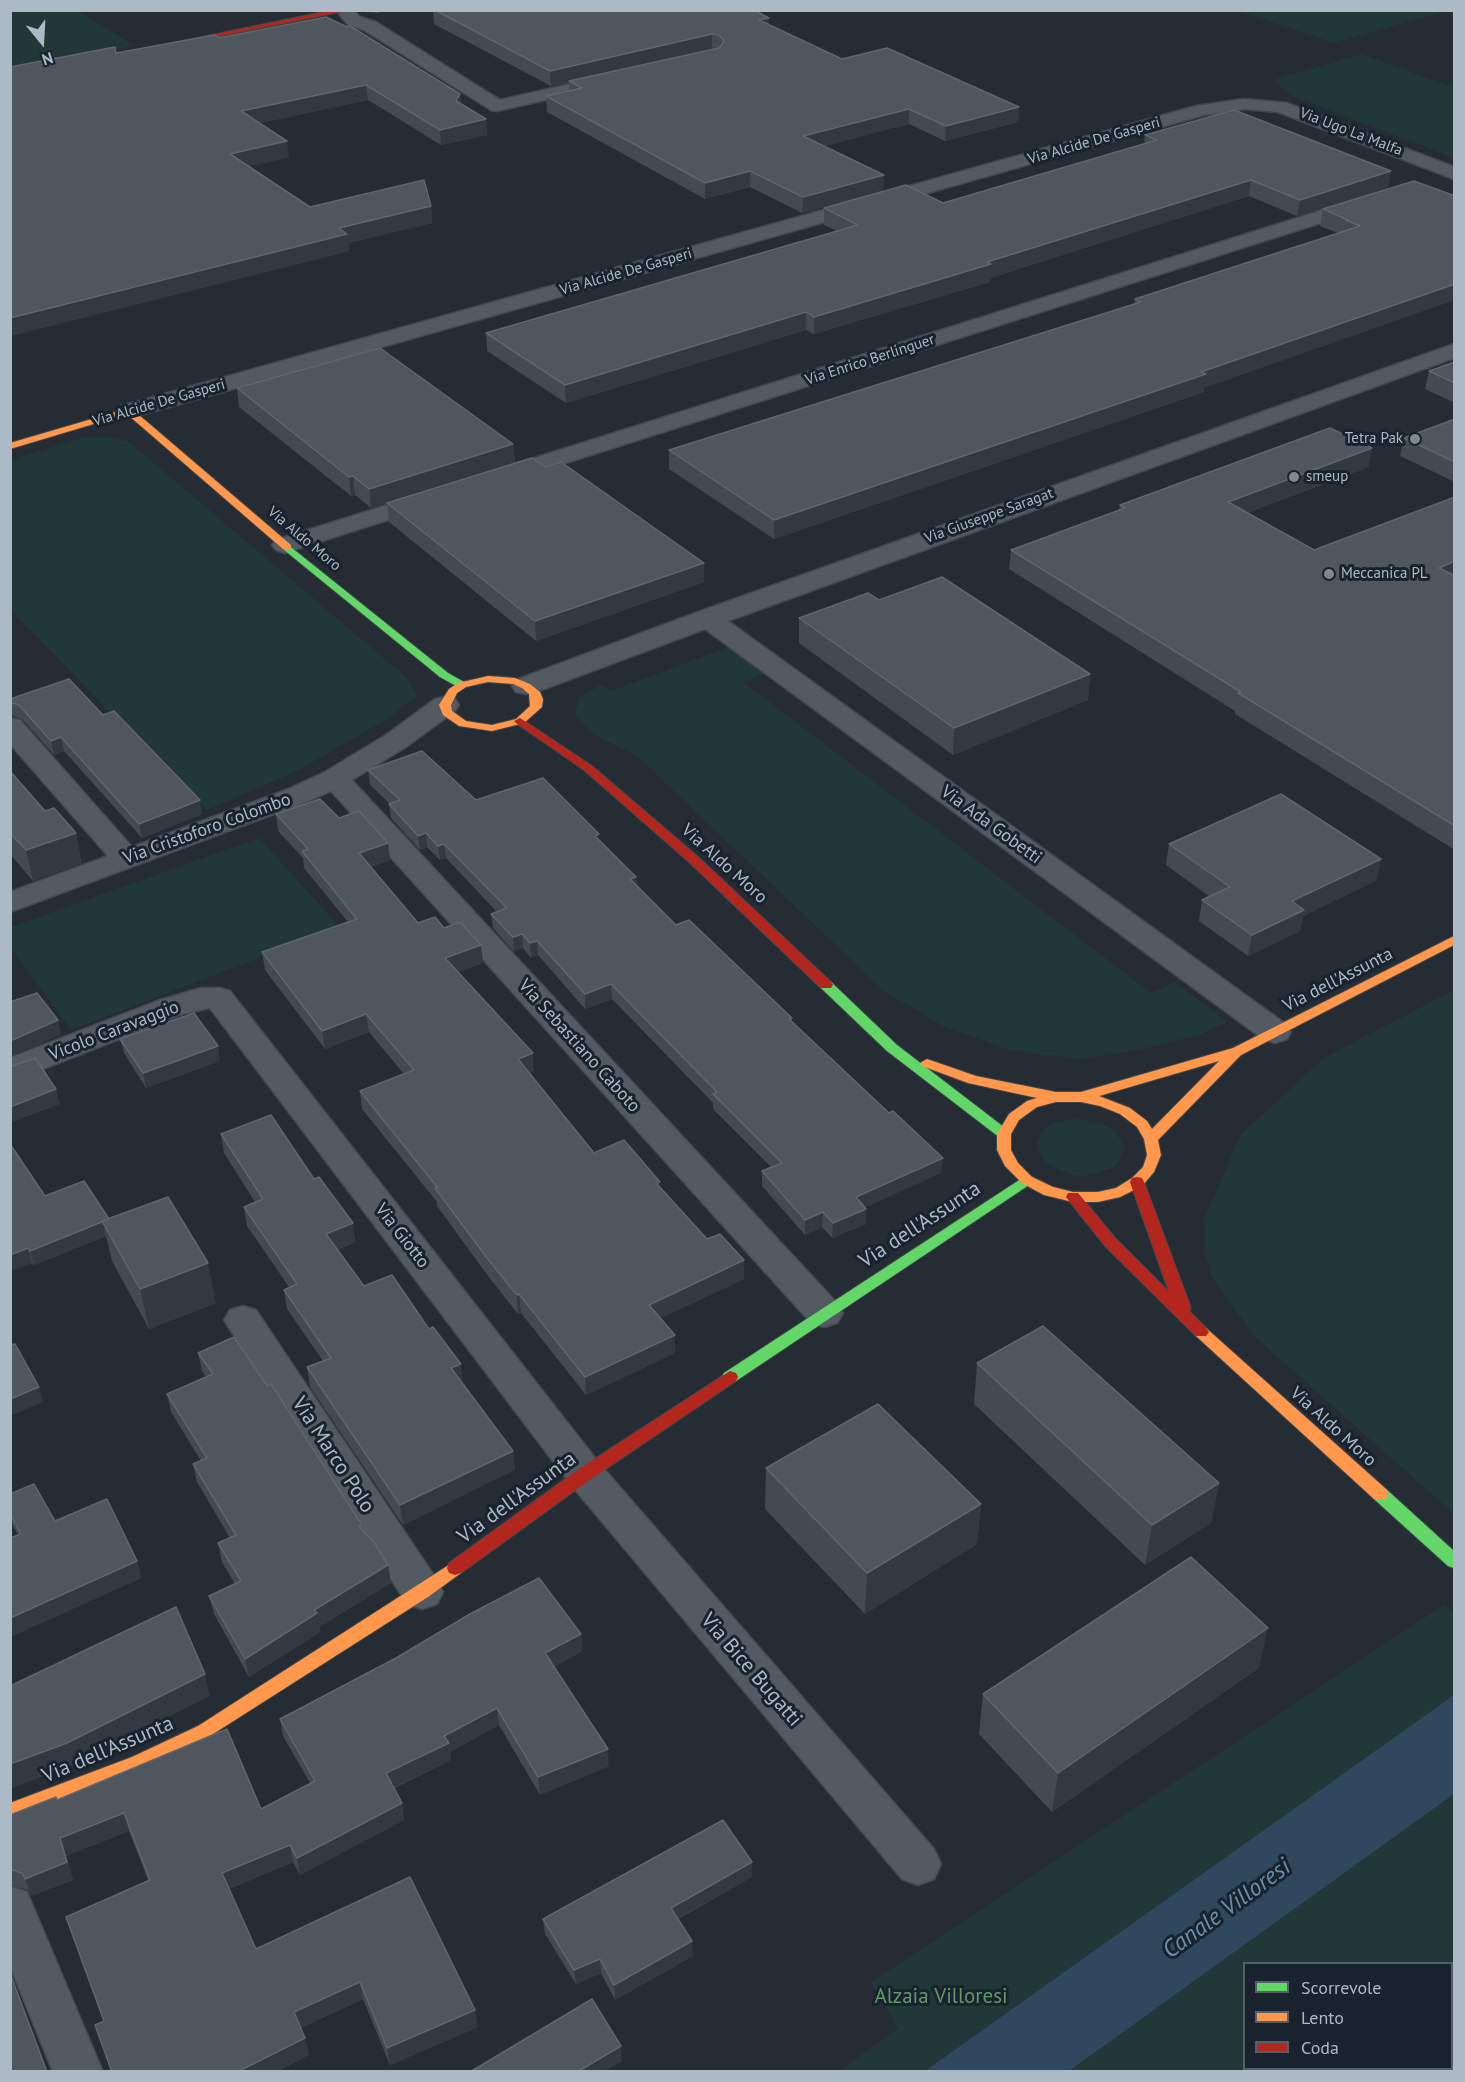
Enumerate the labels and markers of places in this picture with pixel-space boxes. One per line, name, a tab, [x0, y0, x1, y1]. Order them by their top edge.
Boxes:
place label: Tetra Pak	[1345, 430, 1403, 448]
marker: Tetra Pak	[1408, 432, 1422, 446]
place label: smeup	[1306, 468, 1348, 486]
marker: smeup	[1287, 470, 1301, 484]
place label: Meccanica PL	[1341, 565, 1428, 583]
marker: Meccanica PL	[1322, 567, 1336, 581]

